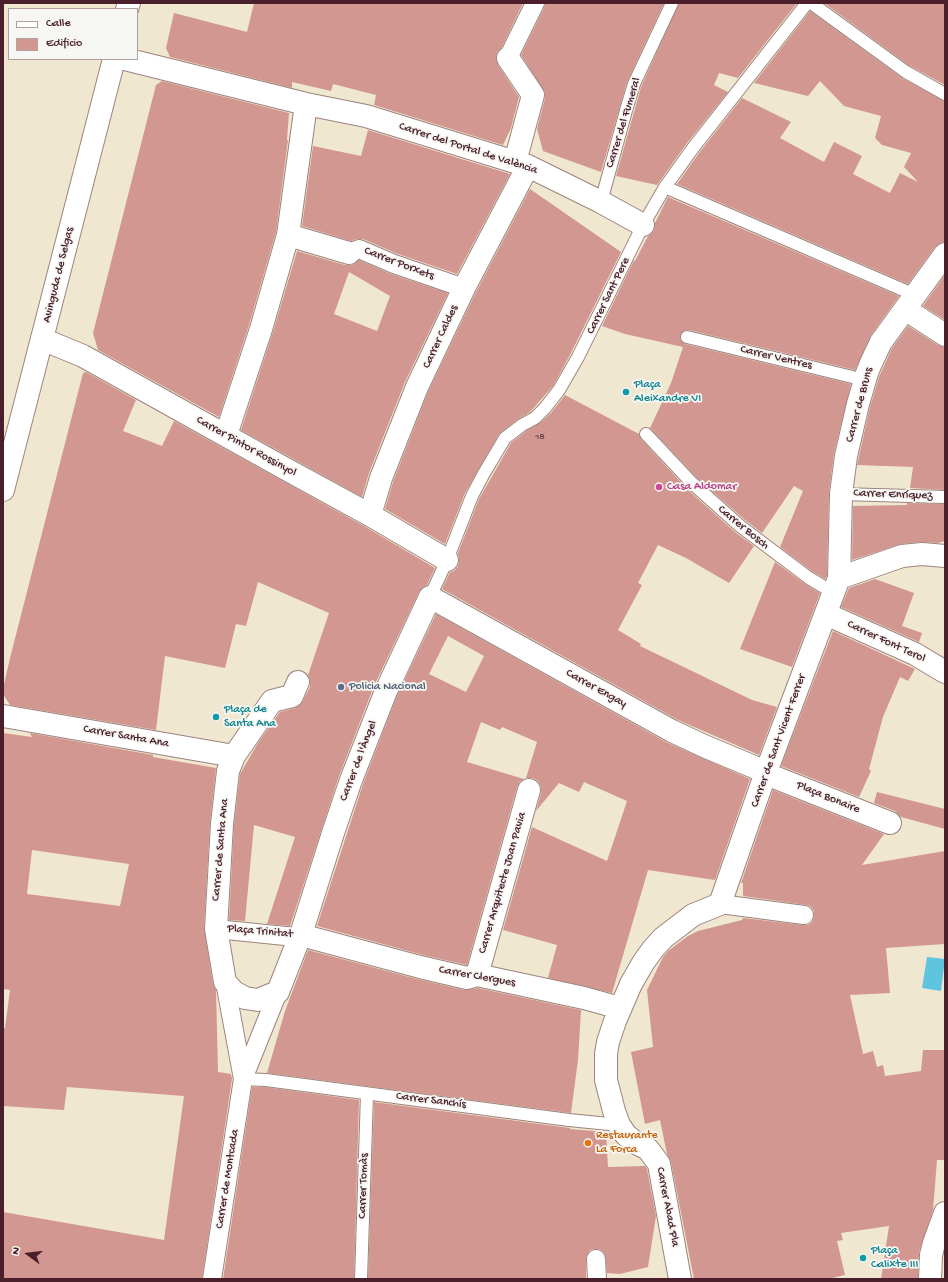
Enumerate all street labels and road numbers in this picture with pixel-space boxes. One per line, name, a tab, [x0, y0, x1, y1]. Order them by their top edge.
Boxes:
street label: Carrer del Fumeral	[603, 76, 645, 170]
street label: Carrer del Portal de València	[397, 120, 539, 178]
street label: Avinguda de Selgas	[40, 226, 78, 324]
street label: Carrer Porxets	[362, 244, 436, 284]
street label: Carrer Sant Pere	[584, 255, 634, 337]
street label: Carrer Caldes	[420, 303, 462, 371]
street label: Carrer Ventres	[739, 343, 813, 373]
street label: Carrer de Bruns	[843, 366, 877, 444]
street label: Carrer Pintor Rossinyol	[193, 413, 299, 481]
street label: Carrer Enríquez	[853, 486, 933, 504]
street label: Carrer Bosch	[714, 503, 772, 553]
street label: Carrer Font Terol	[845, 618, 927, 666]
street label: Carrer Engay	[563, 666, 629, 712]
street label: Carrer de Sant Vicent Ferrer	[748, 672, 810, 810]
street label: Carrer de l'Àngel	[337, 719, 381, 803]
street label: Carrer Santa Ana	[82, 722, 170, 752]
street label: Plaça Bonaire	[794, 779, 862, 817]
street label: Carrer de Santa Ana	[209, 798, 233, 902]
street label: Carrer Arquitecte Joan Pavia	[476, 811, 530, 955]
street label: Plaça Trinitat	[227, 922, 293, 942]
street label: Carrer Clergues	[438, 963, 516, 991]
street label: Carrer Sanchís	[395, 1090, 467, 1112]
street label: Carrer de Montcada	[213, 1128, 243, 1230]
street label: Carrer Tomàs	[356, 1153, 372, 1219]
street label: Carrer Abad Pla	[652, 1166, 682, 1248]

